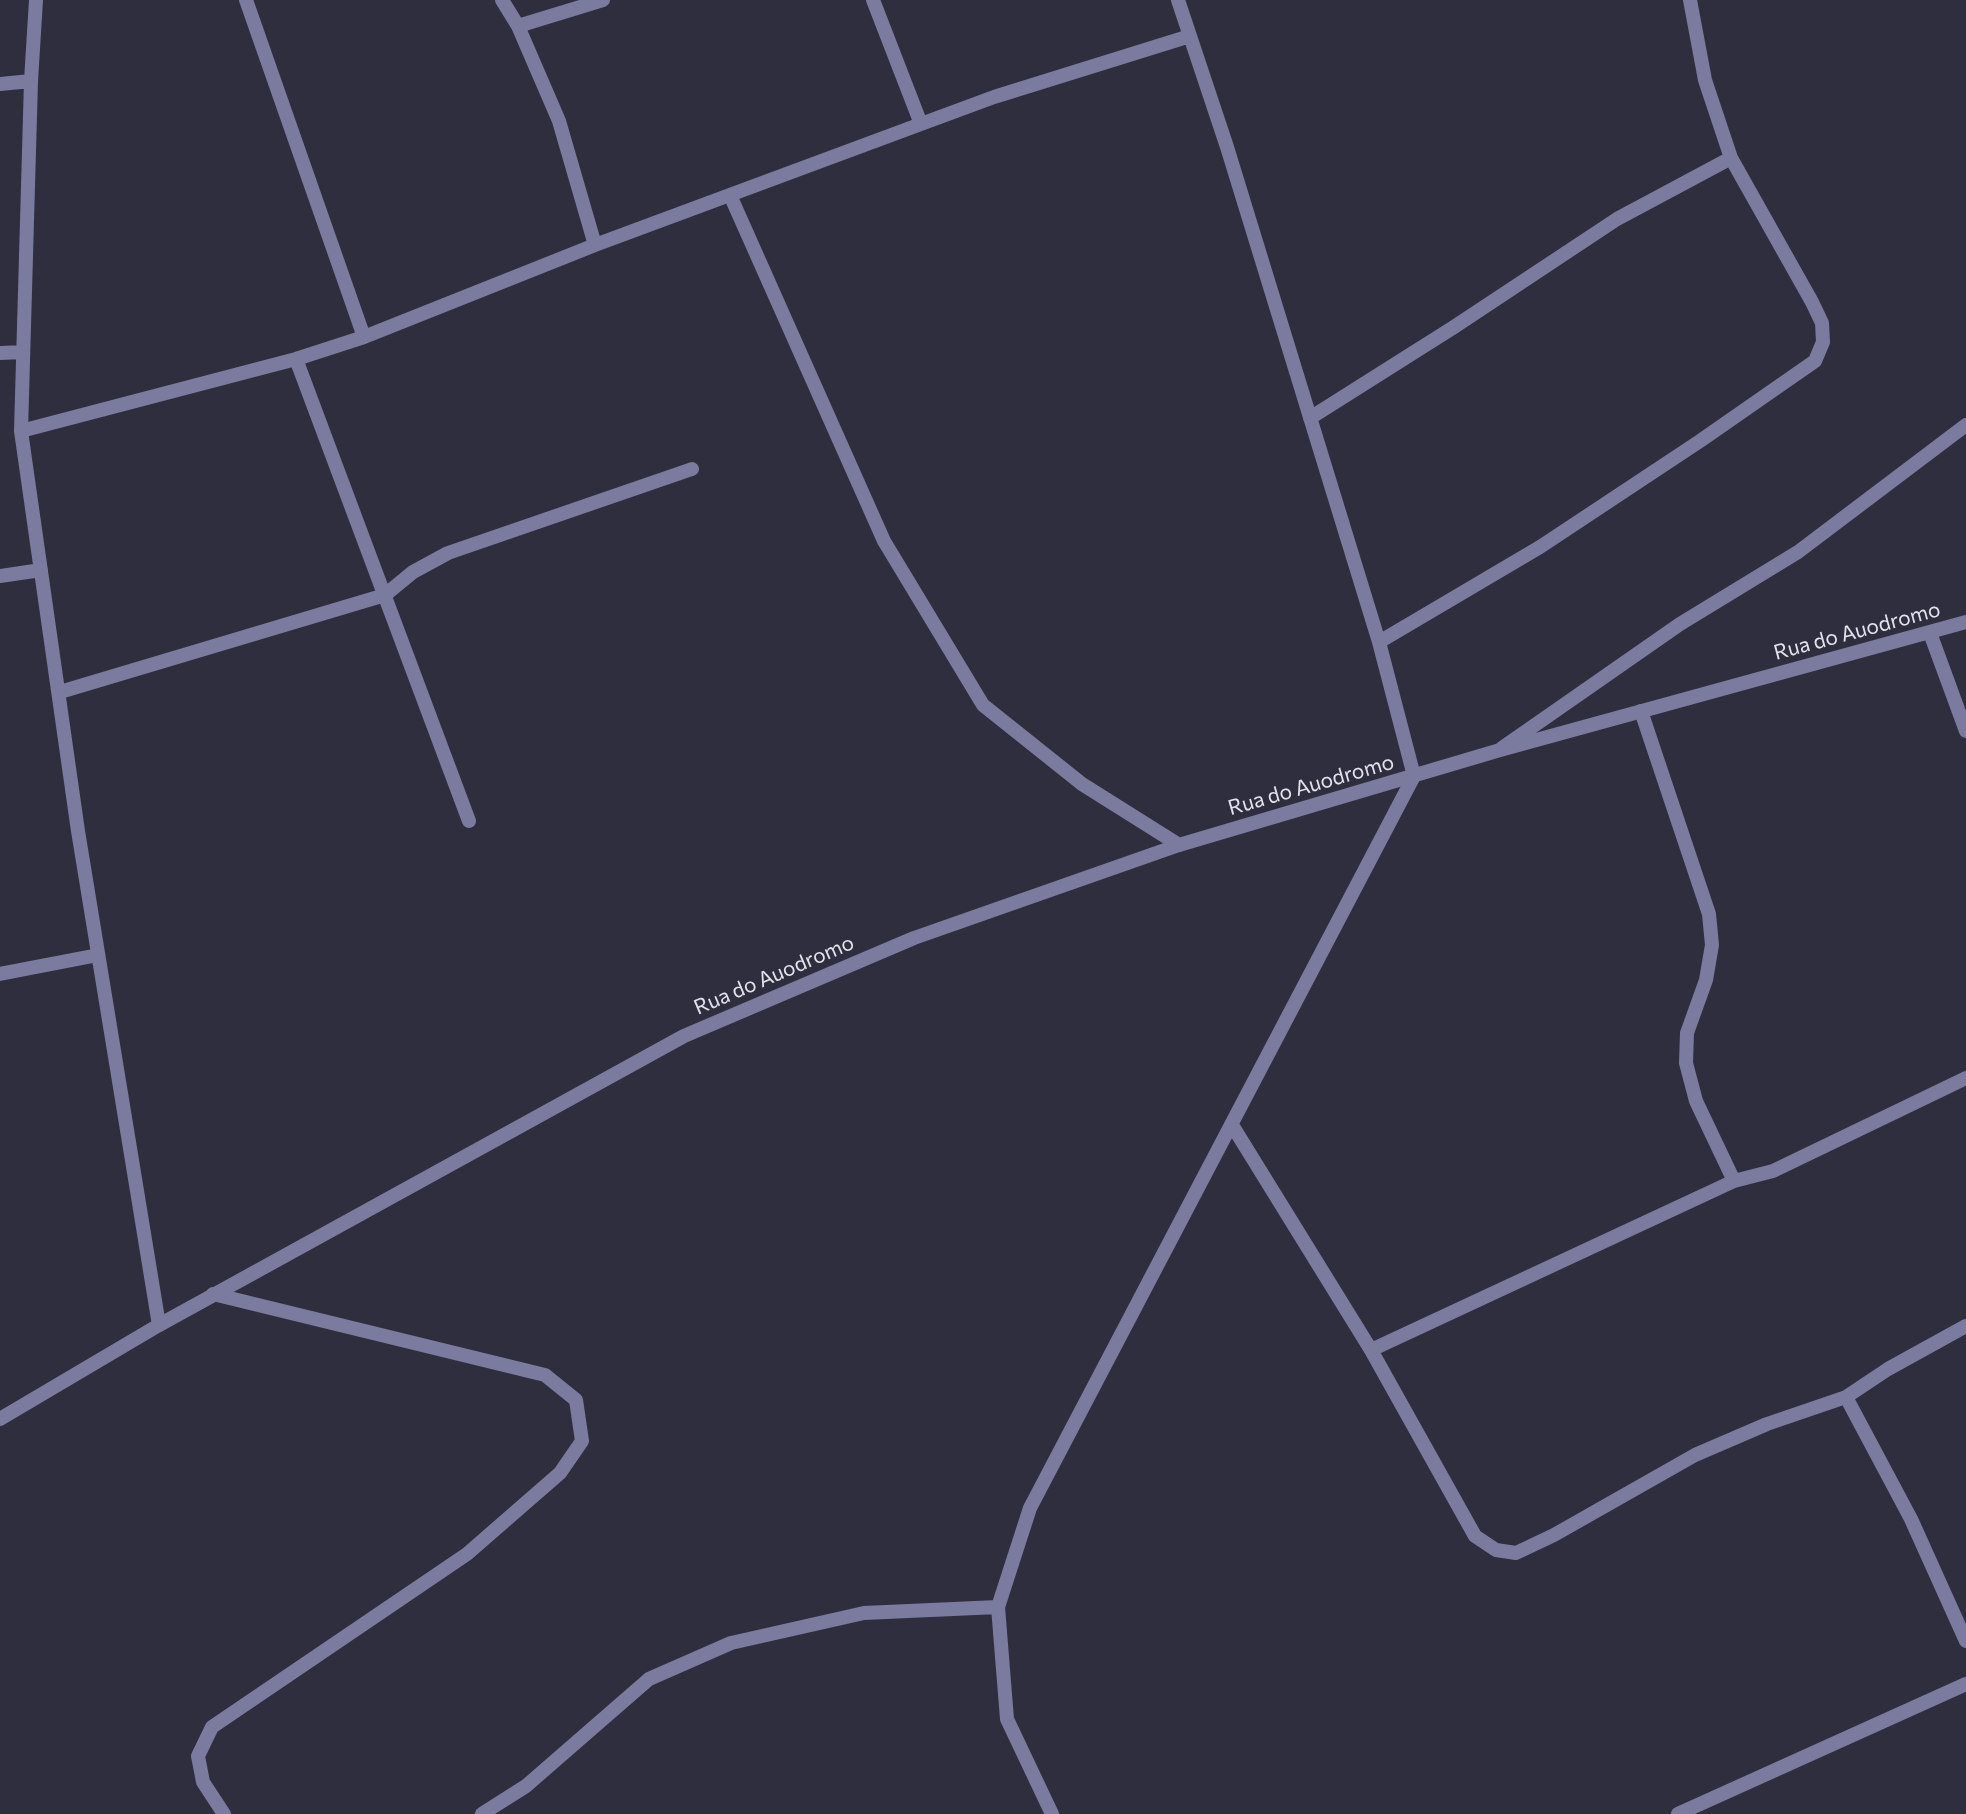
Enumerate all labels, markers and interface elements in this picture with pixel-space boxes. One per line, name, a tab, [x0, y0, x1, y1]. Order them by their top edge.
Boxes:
street label: Rua do Auodromo	[1771, 597, 1943, 665]
street label: Rua do Auodromo	[1225, 749, 1397, 821]
street label: Rua do Auodromo	[690, 930, 858, 1020]

